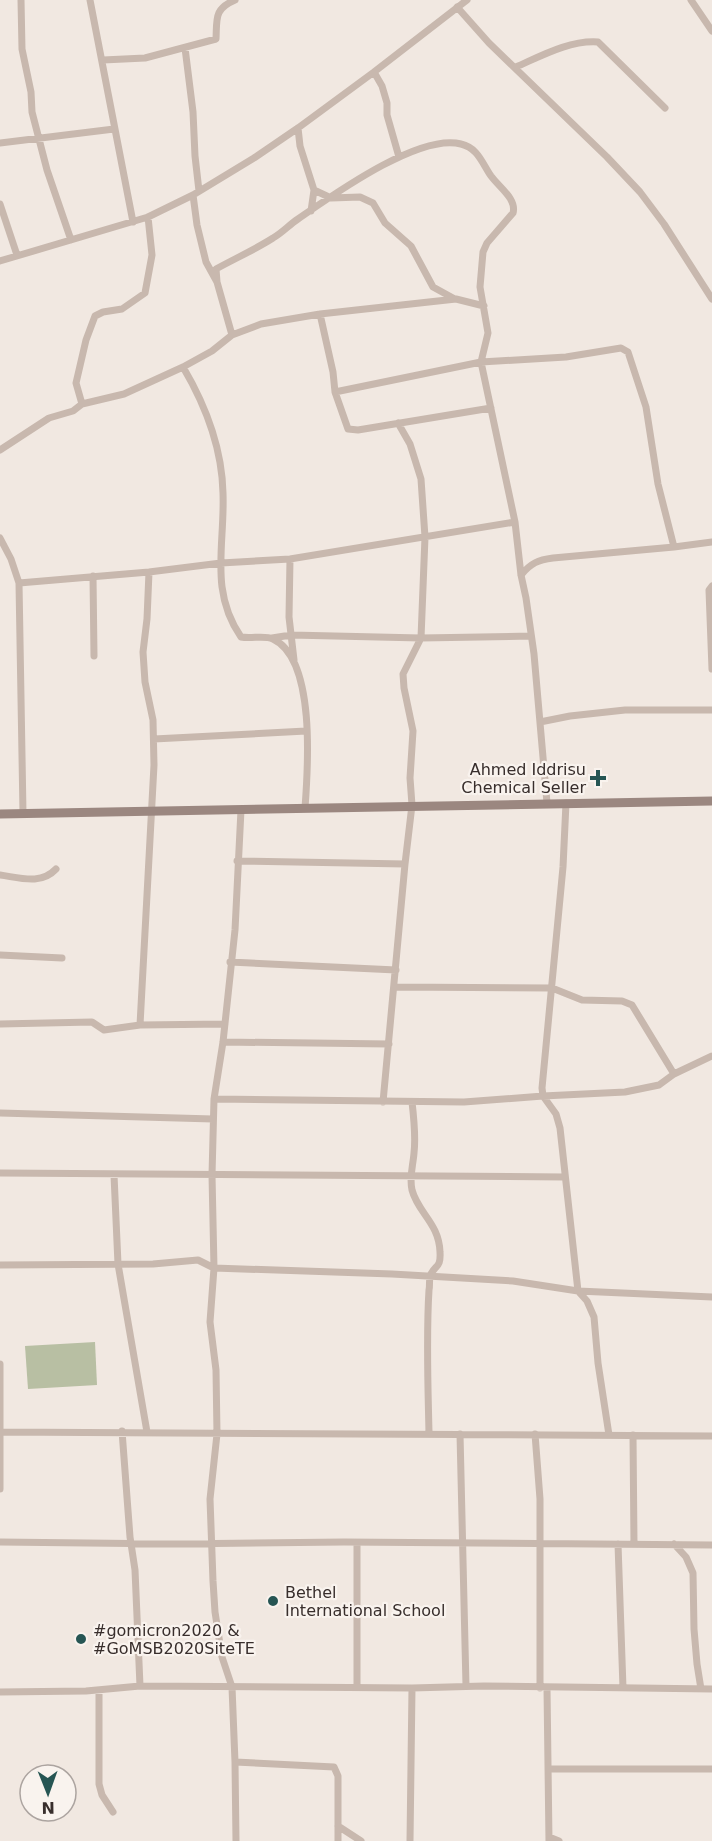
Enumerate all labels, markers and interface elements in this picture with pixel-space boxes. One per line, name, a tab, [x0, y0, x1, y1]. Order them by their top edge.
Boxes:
place label: Ahmed Iddrisu Chemical Seller	[461, 760, 586, 797]
marker: Ahmed Iddrisu Chemical Seller	[591, 771, 605, 785]
place label: Bethel International School	[285, 1583, 445, 1620]
marker: Bethel International School	[266, 1594, 280, 1608]
place label: #gomicron2020 & #GoMSB2020SiteTE	[93, 1621, 255, 1658]
marker: #gomicron2020 & #GoMSB2020SiteTE	[74, 1632, 88, 1646]
north arrow	[18, 1763, 78, 1823]
text: N	[41, 1798, 55, 1817]

